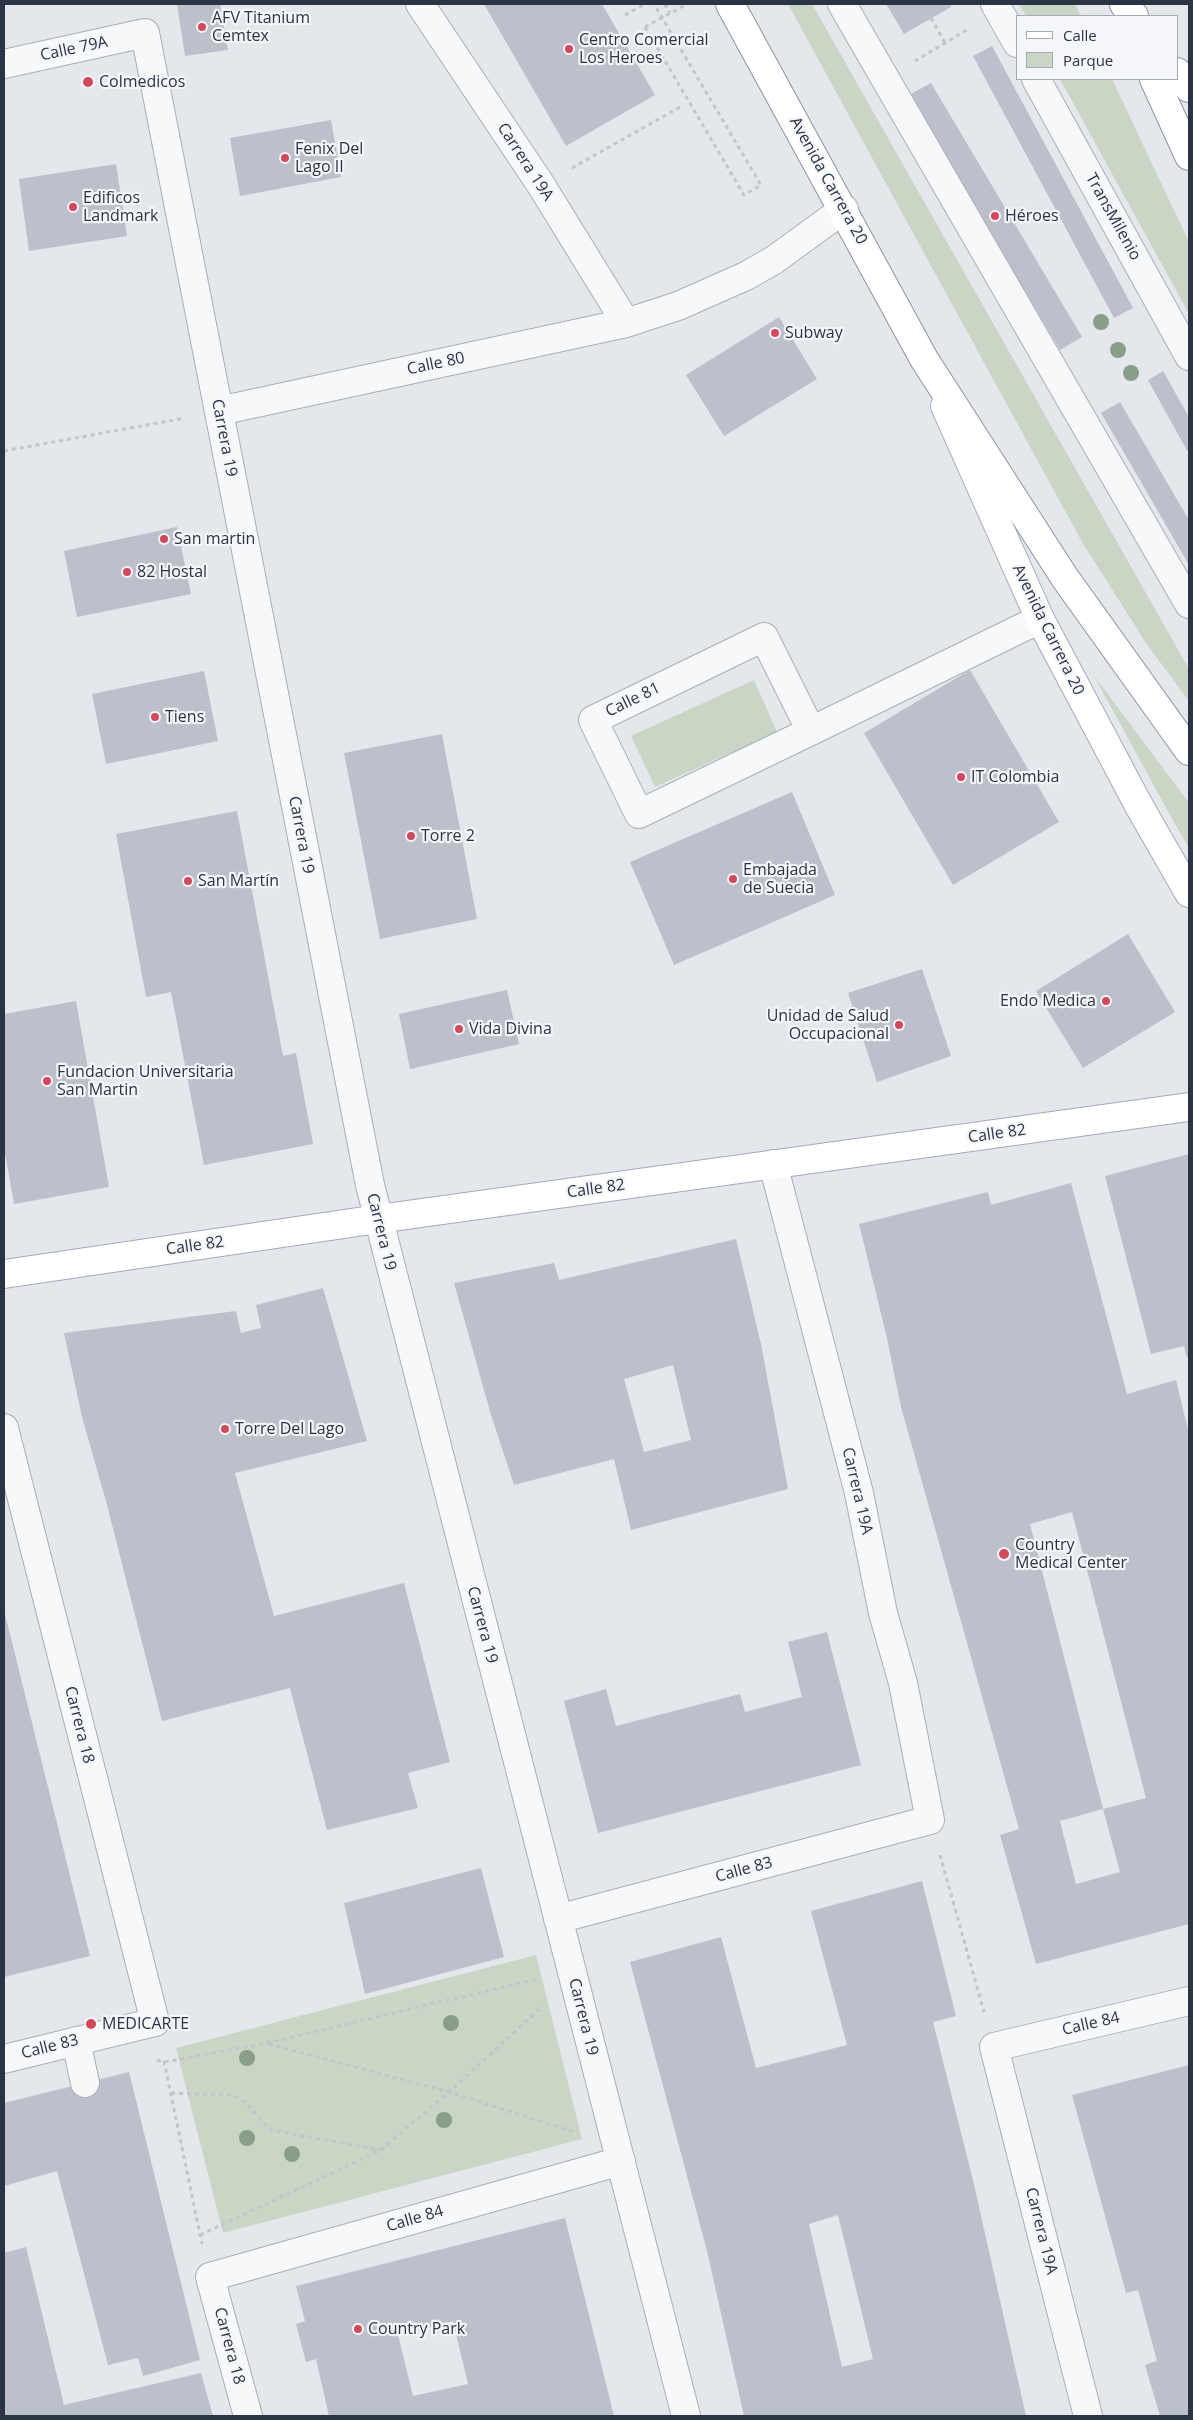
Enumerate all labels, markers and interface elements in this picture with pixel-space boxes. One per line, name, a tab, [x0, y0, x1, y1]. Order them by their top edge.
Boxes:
place label: AFV Titanium Cemtex	[212, 8, 310, 46]
legend	[1016, 15, 1178, 80]
marker: AFV Titanium Cemtex	[196, 21, 208, 33]
text: Calle	[1063, 25, 1097, 45]
place label: Centro Comercial Los Heroes	[579, 30, 709, 68]
street label: Calle 79A	[38, 32, 110, 66]
marker: Centro Comercial Los Heroes	[563, 43, 575, 55]
text: Parque	[1063, 50, 1113, 70]
place label: Colmedicos	[99, 72, 185, 92]
marker: Colmedicos	[81, 75, 95, 89]
street label: Avenida Carrera 20	[785, 114, 871, 248]
street label: Carrera 19A	[493, 119, 557, 205]
place label: Fenix Del Lago II	[295, 139, 363, 177]
marker: Fenix Del Lago II	[279, 152, 291, 164]
street label: TransMilenio	[1081, 170, 1145, 264]
place label: Edificos Landmark	[83, 188, 158, 226]
marker: Edificos Landmark	[67, 201, 79, 213]
place label: Héroes	[1005, 206, 1059, 226]
marker: Héroes	[989, 210, 1001, 222]
place label: Subway	[785, 323, 843, 343]
marker: Subway	[769, 327, 781, 339]
street label: Calle 80	[405, 349, 467, 379]
street label: Carrera 19	[207, 397, 241, 479]
place label: San martin	[174, 529, 255, 549]
marker: San martin	[158, 533, 170, 545]
place label: 82 Hostal	[137, 562, 207, 582]
street label: Avenida Carrera 20	[1008, 562, 1088, 698]
marker: 82 Hostal	[121, 566, 133, 578]
street label: Calle 81	[603, 679, 663, 721]
place label: Tiens	[165, 707, 204, 727]
marker: Tiens	[149, 711, 161, 723]
place label: IT Colombia	[971, 767, 1059, 787]
marker: IT Colombia	[955, 771, 967, 783]
street label: Carrera 19	[284, 794, 318, 876]
place label: Torre 2	[421, 826, 475, 846]
marker: Torre 2	[405, 830, 417, 842]
place label: Embajada de Suecia	[743, 860, 817, 898]
place label: San Martín	[198, 871, 279, 891]
marker: Embajada de Suecia	[727, 873, 739, 885]
marker: San Martín	[182, 875, 194, 887]
place label: Endo Medica	[1000, 991, 1096, 1011]
marker: Endo Medica	[1100, 995, 1112, 1007]
place label: Unidad de Salud Occupacional	[767, 1006, 889, 1044]
place label: Vida Divina	[469, 1019, 552, 1039]
marker: Unidad de Salud Occupacional	[893, 1019, 905, 1031]
marker: Vida Divina	[453, 1023, 465, 1035]
place label: Fundacion Universitaria San Martin	[57, 1062, 234, 1100]
marker: Fundacion Universitaria San Martin	[41, 1075, 53, 1087]
street label: Calle 82	[967, 1120, 1027, 1148]
street label: Calle 82	[566, 1175, 626, 1203]
street label: Carrera 19	[362, 1191, 400, 1273]
street label: Calle 82	[165, 1232, 225, 1260]
place label: Torre Del Lago	[235, 1419, 344, 1439]
marker: Torre Del Lago	[219, 1423, 231, 1435]
street label: Carrera 19A	[838, 1445, 876, 1537]
place label: Country Medical Center	[1015, 1535, 1127, 1573]
marker: Country Medical Center	[997, 1547, 1011, 1561]
street label: Carrera 19	[463, 1584, 501, 1666]
street label: Carrera 18	[60, 1684, 98, 1766]
street label: Calle 83	[713, 1853, 775, 1887]
street label: Carrera 19	[564, 1976, 602, 2058]
street label: Calle 84	[1060, 2008, 1122, 2040]
place label: MEDICARTE	[102, 2014, 189, 2034]
marker: MEDICARTE	[84, 2017, 98, 2031]
street label: Calle 83	[19, 2031, 81, 2063]
street label: Carrera 19A	[1021, 2185, 1061, 2277]
street label: Calle 84	[384, 2202, 446, 2236]
street label: Carrera 18	[210, 2305, 248, 2387]
place label: Country Park	[368, 2319, 465, 2339]
marker: Country Park	[352, 2323, 364, 2335]

